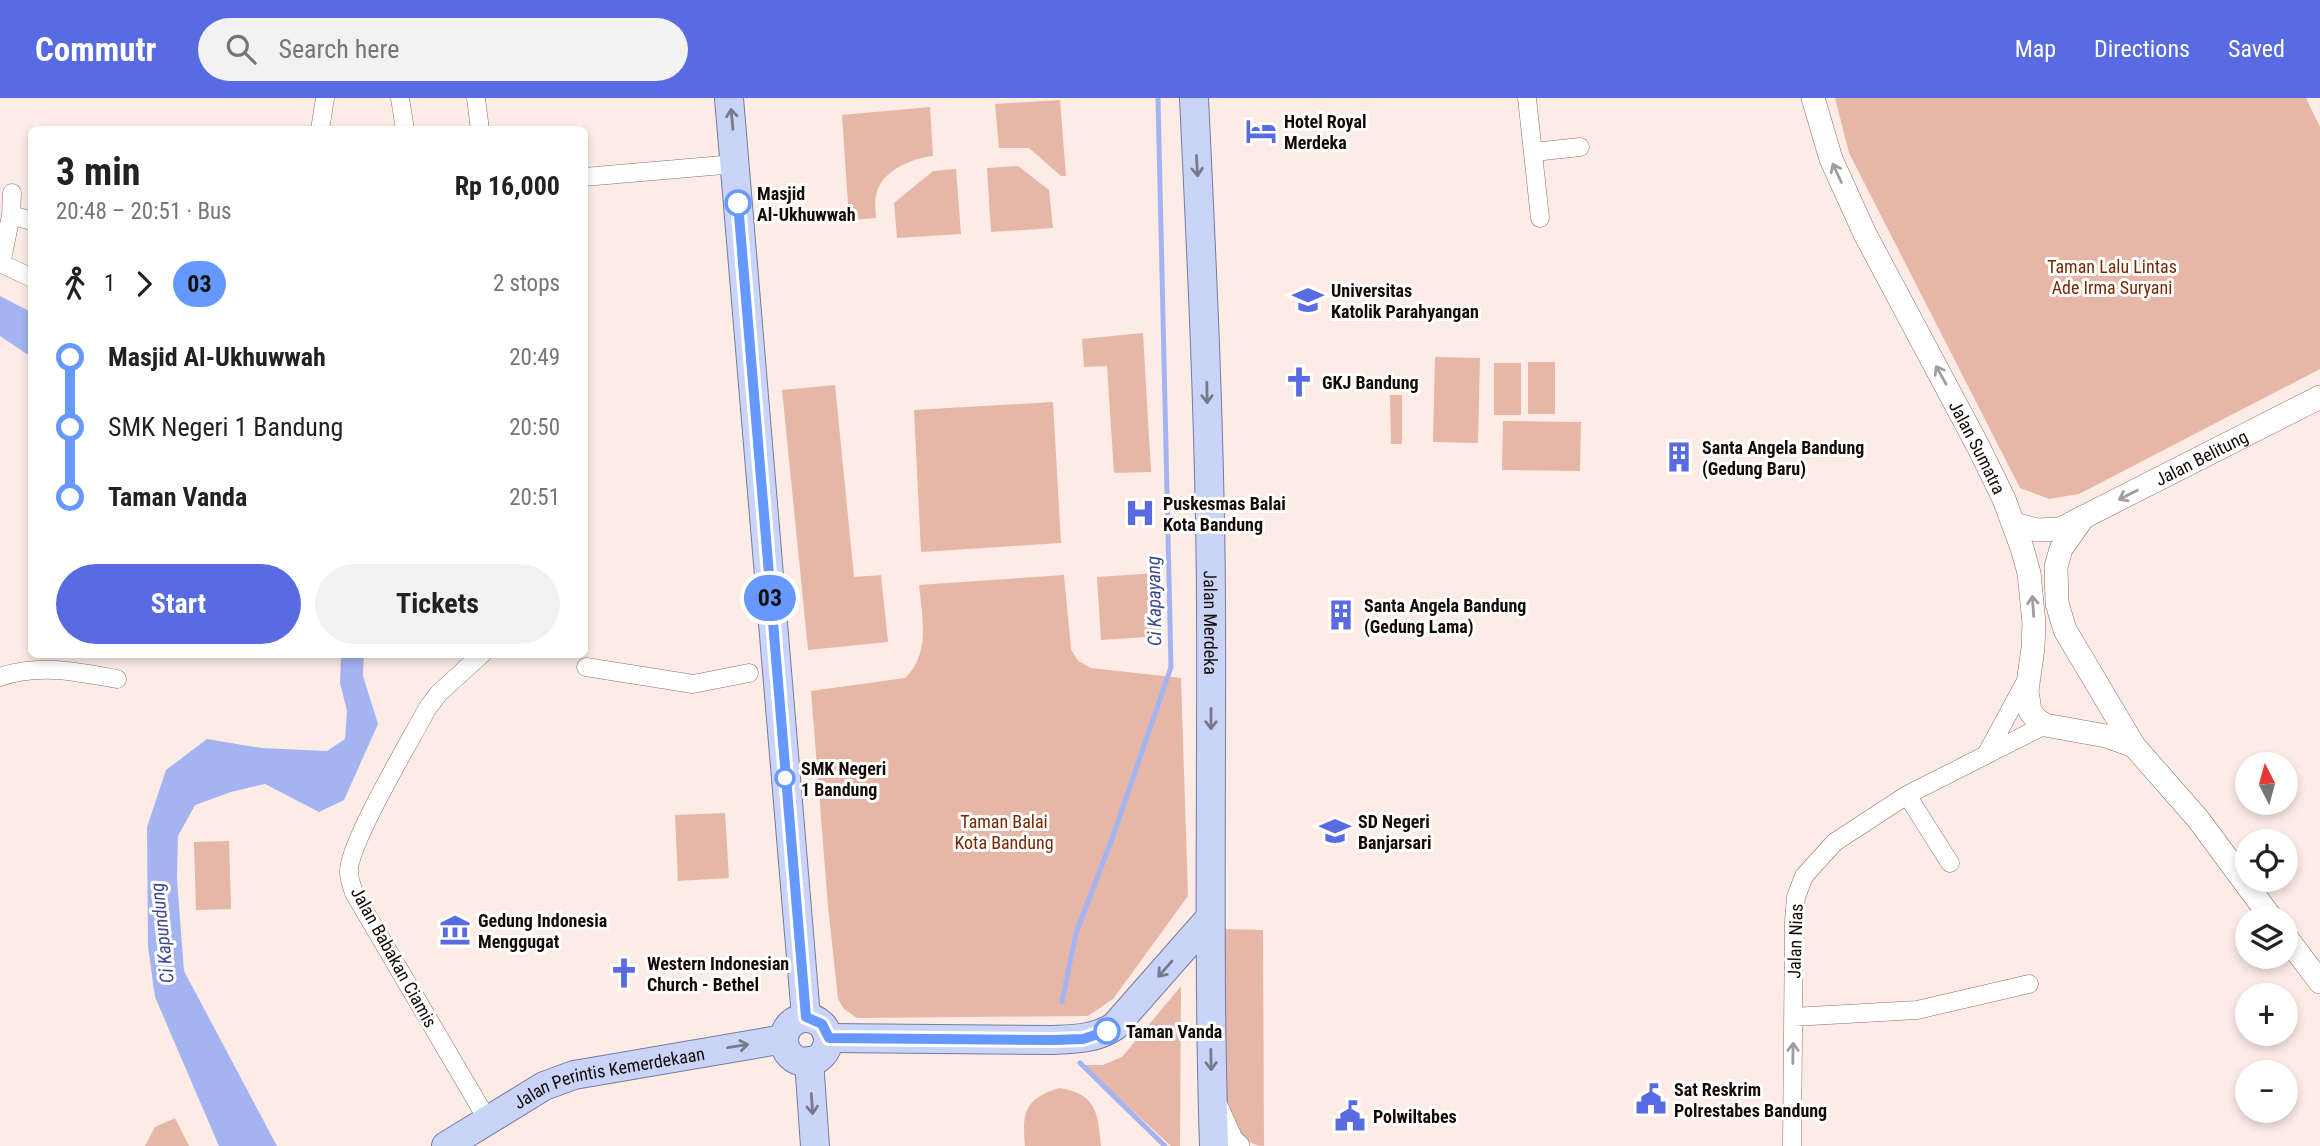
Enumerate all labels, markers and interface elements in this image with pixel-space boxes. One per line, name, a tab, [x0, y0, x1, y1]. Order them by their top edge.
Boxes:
search box	[198, 18, 688, 81]
text: Commutr	[35, 30, 156, 69]
icon: search	[222, 30, 260, 68]
text: Search here	[278, 34, 399, 64]
text: Map	[2015, 35, 2056, 63]
text: Directions	[2094, 35, 2190, 63]
text: Saved	[2228, 35, 2285, 63]
one-way arrow	[725, 108, 738, 131]
place label: Hotel Royal Merdeka	[1284, 111, 1367, 153]
hotel icon: Hotel Royal Merdeka	[1244, 114, 1278, 148]
text: 3 min	[56, 150, 140, 194]
one-way arrow	[1191, 154, 1204, 177]
one-way arrow	[1830, 162, 1843, 184]
text: Rp 16,000	[455, 171, 560, 201]
place label: Masjid Al-Ukhuwwah	[757, 183, 856, 225]
marker: Masjid Al-Ukhuwwah	[725, 190, 751, 216]
text: 20:48 – 20:51 · Bus	[56, 198, 232, 225]
park label: Taman Lalu Lintas Ade Irma Suryani	[2047, 256, 2177, 298]
icon: walk	[56, 265, 94, 303]
icon: forward	[125, 265, 163, 303]
text: 1	[104, 270, 115, 297]
text: 03	[187, 270, 212, 298]
text: 2 stops	[493, 270, 560, 297]
place label: Universitas Katolik Parahyangan	[1331, 280, 1479, 322]
school or university icon: Universitas Katolik Parahyangan	[1291, 283, 1325, 317]
text: Masjid Al-Ukhuwwah	[108, 342, 326, 372]
text: 20:49	[509, 344, 560, 371]
church icon: GKJ Bandung	[1282, 365, 1316, 399]
one-way arrow	[1933, 365, 1947, 386]
place label: GKJ Bandung	[1322, 372, 1419, 393]
one-way arrow	[1200, 382, 1214, 405]
street label: Jalan Sumatra	[1945, 397, 2010, 497]
text: SMK Negeri 1 Bandung	[108, 412, 343, 442]
text: 20:50	[509, 414, 560, 441]
street label: Jalan Belitung	[2151, 425, 2251, 490]
place label: Santa Angela Bandung (Gedung Baru)	[1702, 437, 1864, 480]
building icon: Santa Angela Bandung (Gedung Baru)	[1662, 440, 1696, 474]
text: Taman Vanda	[108, 482, 247, 512]
text: 20:51	[509, 484, 560, 511]
one-way arrow	[2118, 489, 2139, 503]
place label: Puskesmas Balai Kota Bandung	[1163, 493, 1286, 535]
hospital icon: Puskesmas Balai Kota Bandung	[1123, 496, 1157, 530]
water label: Ci Kapayang	[1142, 556, 1166, 646]
button: Start	[56, 564, 301, 644]
button: Tickets	[315, 564, 560, 644]
street label: Jalan Merdeka	[1200, 570, 1222, 675]
line badge: 03	[738, 575, 802, 621]
text: 03	[758, 584, 782, 612]
place label: Santa Angela Bandung (Gedung Lama)	[1364, 595, 1526, 638]
one-way arrow	[2026, 595, 2039, 618]
building icon: Santa Angela Bandung (Gedung Lama)	[1324, 598, 1358, 632]
one-way arrow	[1204, 707, 1218, 730]
north arrow	[2235, 752, 2298, 816]
map controls	[2235, 752, 2298, 1123]
place label: SMK Negeri 1 Bandung	[801, 758, 886, 800]
marker: SMK Negeri 1 Bandung	[775, 768, 795, 788]
park label: Taman Balai Kota Bandung	[954, 811, 1054, 853]
place label: SD Negeri Banjarsari	[1358, 811, 1431, 853]
school or university icon: SD Negeri Banjarsari	[1318, 814, 1352, 848]
button: locate	[2235, 829, 2298, 892]
water label: Ci Kapundung	[145, 882, 179, 984]
street label: Jalan Babakan Ciamis	[347, 883, 441, 1031]
street label: Jalan Nias	[1783, 903, 1807, 979]
button: layers	[2235, 906, 2298, 969]
place label: Gedung Indonesia Menggugat	[478, 910, 607, 952]
museum icon: Gedung Indonesia Menggugat	[438, 913, 472, 947]
place label: Western Indonesian Church - Bethel	[647, 953, 789, 995]
church icon: Western Indonesian Church - Bethel	[607, 956, 641, 990]
one-way arrow	[1157, 960, 1173, 978]
button: +	[2235, 983, 2298, 1046]
marker: Taman Vanda	[1094, 1018, 1120, 1044]
place label: Taman Vanda	[1126, 1021, 1222, 1042]
one-way arrow	[726, 1039, 749, 1052]
street label: Jalan Perintis Kemerdekaan	[509, 1042, 706, 1113]
one-way arrow	[1786, 1042, 1800, 1065]
one-way arrow	[1205, 1048, 1218, 1071]
button: −	[2235, 1060, 2298, 1123]
place label: Sat Reskrim Polrestabes Bandung	[1674, 1079, 1827, 1121]
public building icon: Sat Reskrim Polrestabes Bandung	[1634, 1082, 1668, 1116]
one-way arrow	[806, 1092, 819, 1114]
public building icon: Polwiltabes	[1333, 1099, 1367, 1133]
place label: Polwiltabes	[1373, 1106, 1457, 1127]

